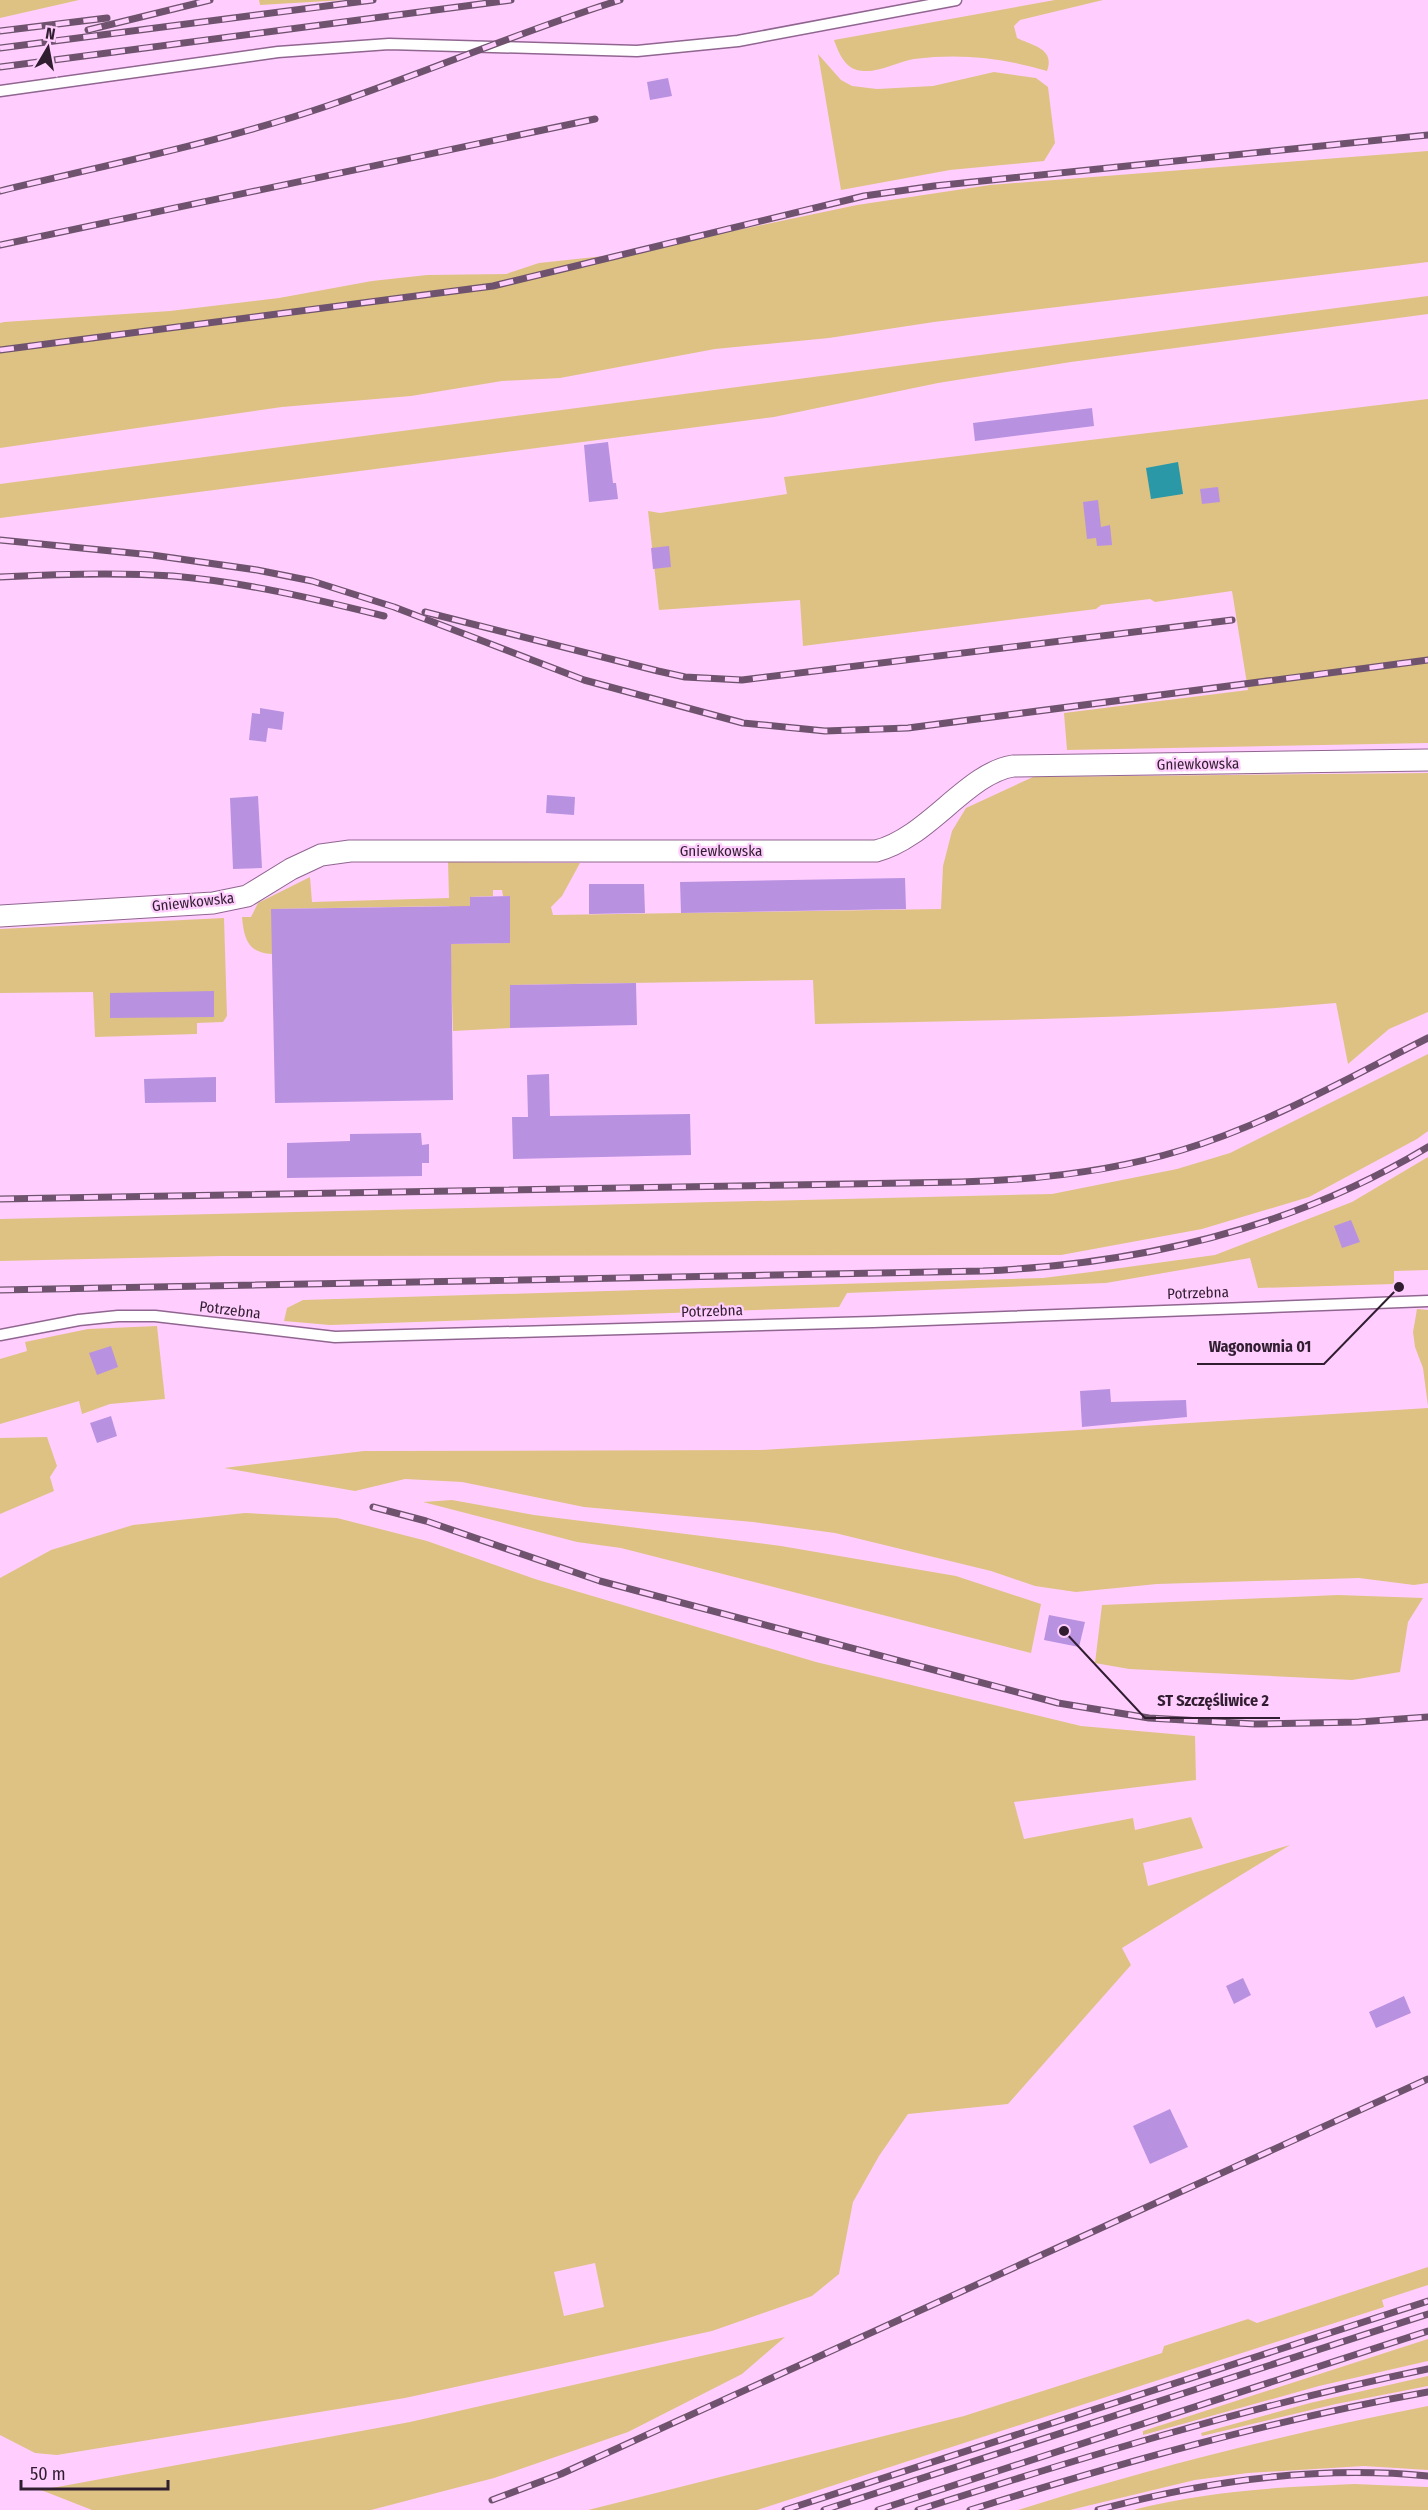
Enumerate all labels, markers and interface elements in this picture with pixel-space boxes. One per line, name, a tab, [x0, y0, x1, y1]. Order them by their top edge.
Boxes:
north arrow	[18, 18, 78, 78]
text: N	[44, 24, 57, 44]
street label: Gniewkowska	[1157, 754, 1239, 774]
street label: Gniewkowska	[680, 842, 762, 860]
street label: Gniewkowska	[151, 889, 235, 915]
street label: Potrzebna	[1167, 1283, 1229, 1303]
street label: Potrzebna	[198, 1297, 262, 1323]
street label: Potrzebna	[681, 1301, 743, 1321]
callout: Wagonownia 01	[1197, 1330, 1324, 1364]
text: Wagonownia 01	[1209, 1337, 1311, 1356]
callout: ST Szczęśliwice 2	[1145, 1684, 1280, 1718]
text: ST Szczęśliwice 2	[1157, 1691, 1269, 1710]
scale bar	[21, 2453, 168, 2491]
text: 50 m	[30, 2463, 66, 2485]

